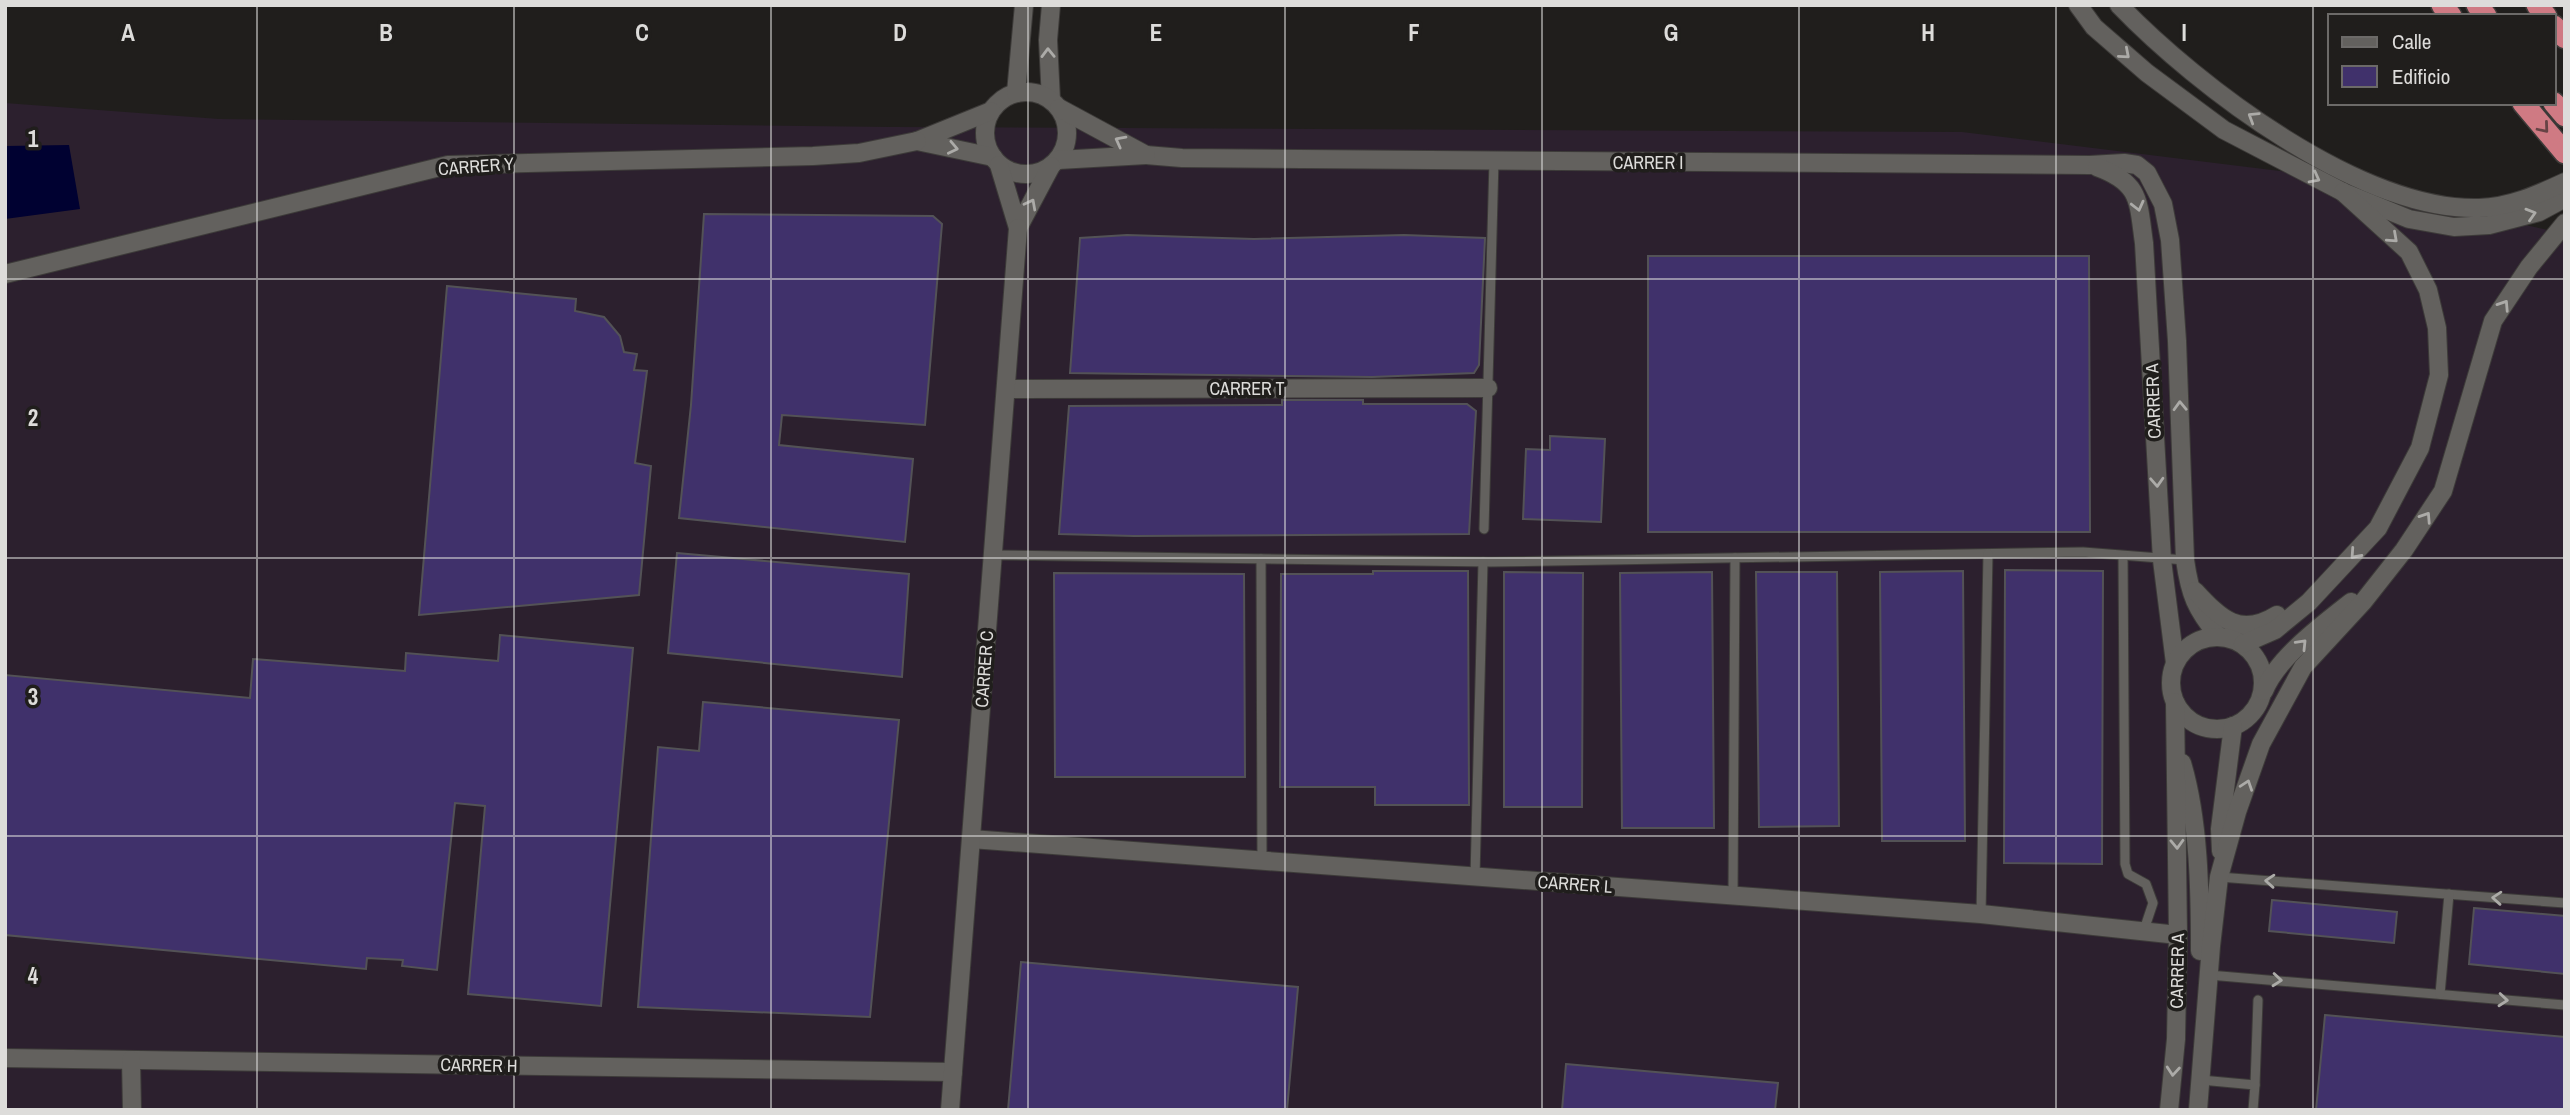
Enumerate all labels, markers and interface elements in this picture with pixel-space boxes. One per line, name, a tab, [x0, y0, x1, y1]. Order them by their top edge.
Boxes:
legend	[2328, 14, 2556, 105]
text: A	[121, 17, 135, 48]
text: B	[379, 17, 393, 48]
text: C	[635, 17, 649, 48]
text: D	[893, 17, 907, 48]
text: E	[1150, 17, 1162, 48]
text: F	[1408, 17, 1420, 48]
text: G	[1664, 17, 1678, 48]
text: H	[1921, 17, 1935, 48]
text: I	[2181, 17, 2187, 48]
text: Calle	[2392, 27, 2431, 56]
one-way arrow	[2117, 46, 2130, 58]
one-way arrow	[1040, 47, 1056, 58]
text: Edificio	[2392, 62, 2450, 91]
one-way arrow	[2248, 113, 2261, 126]
one-way arrow	[2536, 120, 2548, 133]
text: 1	[28, 123, 39, 154]
one-way arrow	[1115, 136, 1127, 149]
one-way arrow	[947, 140, 959, 155]
street label: CARRER I	[1613, 150, 1683, 175]
street label: CARRER Y	[437, 151, 515, 181]
one-way arrow	[2308, 169, 2320, 183]
one-way arrow	[1023, 199, 1036, 212]
one-way arrow	[2130, 200, 2144, 212]
one-way arrow	[2525, 207, 2537, 222]
one-way arrow	[2385, 230, 2398, 242]
one-way arrow	[2495, 299, 2508, 312]
street label: CARRER A	[2139, 363, 2167, 439]
street label: CARRER T	[1209, 376, 1285, 401]
one-way arrow	[2172, 400, 2187, 411]
text: 2	[28, 402, 38, 433]
one-way arrow	[2149, 477, 2164, 488]
one-way arrow	[2417, 511, 2430, 524]
one-way arrow	[2351, 546, 2363, 559]
street label: CARRER C	[969, 630, 999, 708]
one-way arrow	[2293, 639, 2306, 652]
text: 3	[28, 681, 38, 712]
one-way arrow	[2238, 779, 2252, 791]
one-way arrow	[2170, 839, 2185, 850]
street label: CARRER L	[1537, 869, 1613, 899]
one-way arrow	[2264, 874, 2275, 889]
one-way arrow	[2491, 891, 2502, 906]
street label: CARRER A	[2164, 933, 2190, 1009]
text: 4	[28, 960, 39, 991]
one-way arrow	[2271, 972, 2282, 987]
one-way arrow	[2498, 992, 2509, 1007]
street label: CARRER H	[440, 1052, 518, 1078]
one-way arrow	[2166, 1066, 2181, 1077]

